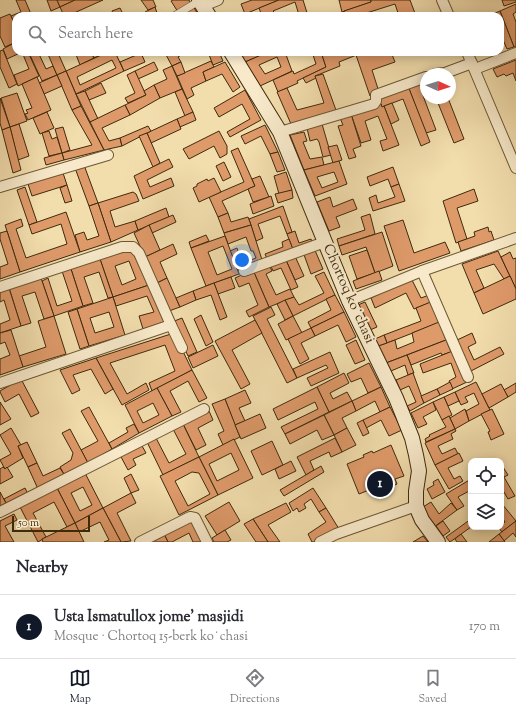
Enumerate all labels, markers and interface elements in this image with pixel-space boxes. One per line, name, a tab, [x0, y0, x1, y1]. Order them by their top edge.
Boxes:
search box	[12, 12, 504, 56]
icon: search	[26, 23, 48, 45]
text: Search here	[58, 24, 133, 45]
north arrow	[420, 68, 456, 104]
street label: Chortoq koʻchasi	[317, 241, 379, 347]
your location	[232, 250, 252, 270]
map controls	[468, 458, 504, 530]
button: locate	[468, 458, 504, 494]
pin: 1	[367, 469, 393, 499]
button: layers	[468, 494, 504, 530]
scale bar	[12, 514, 90, 533]
text: 50 m	[18, 515, 39, 531]
text: Nearby	[16, 556, 68, 580]
text: Usta Ismatullox jome' masjidi	[54, 607, 244, 628]
text: 1	[27, 618, 31, 636]
text: 170 m	[469, 618, 500, 636]
text: Mosque · Chortoq 15-berk koʻchasi	[54, 628, 248, 646]
tab: Map	[69, 667, 91, 707]
tab: Directions	[230, 667, 280, 707]
tab: Saved	[418, 667, 447, 707]

